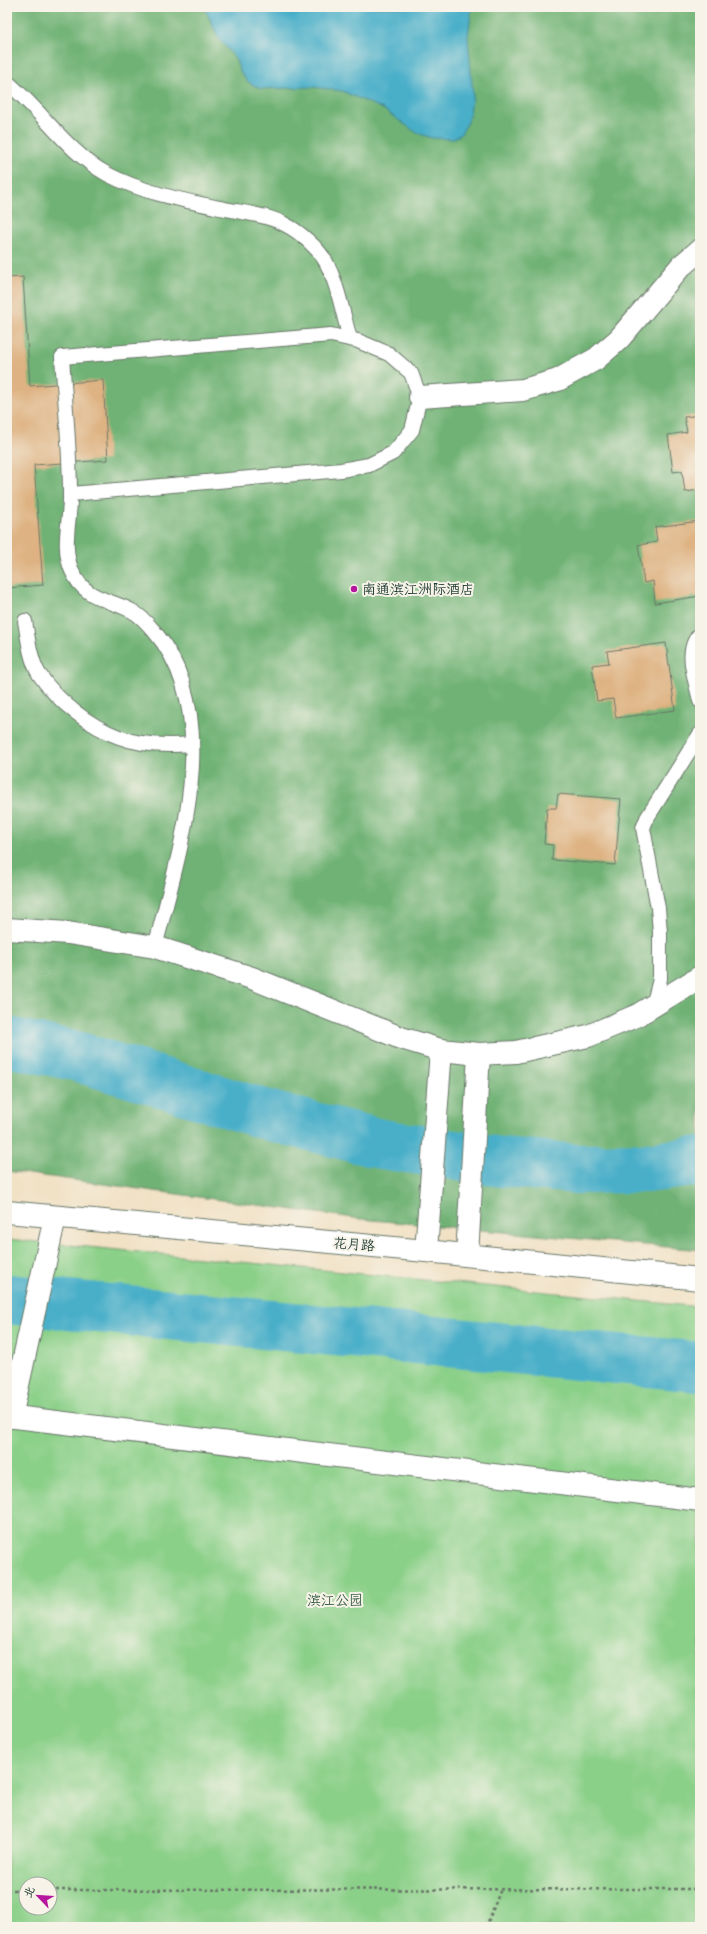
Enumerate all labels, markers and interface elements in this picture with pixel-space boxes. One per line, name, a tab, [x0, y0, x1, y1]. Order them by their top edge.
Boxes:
place label: 南通滨江洲际酒店	[362, 578, 474, 599]
marker: 南通滨江洲际酒店	[349, 584, 359, 594]
street label: 花月路	[332, 1231, 376, 1256]
park label: 滨江公园	[307, 1589, 363, 1610]
north arrow	[18, 1876, 58, 1916]
text: 北	[18, 1883, 39, 1900]

